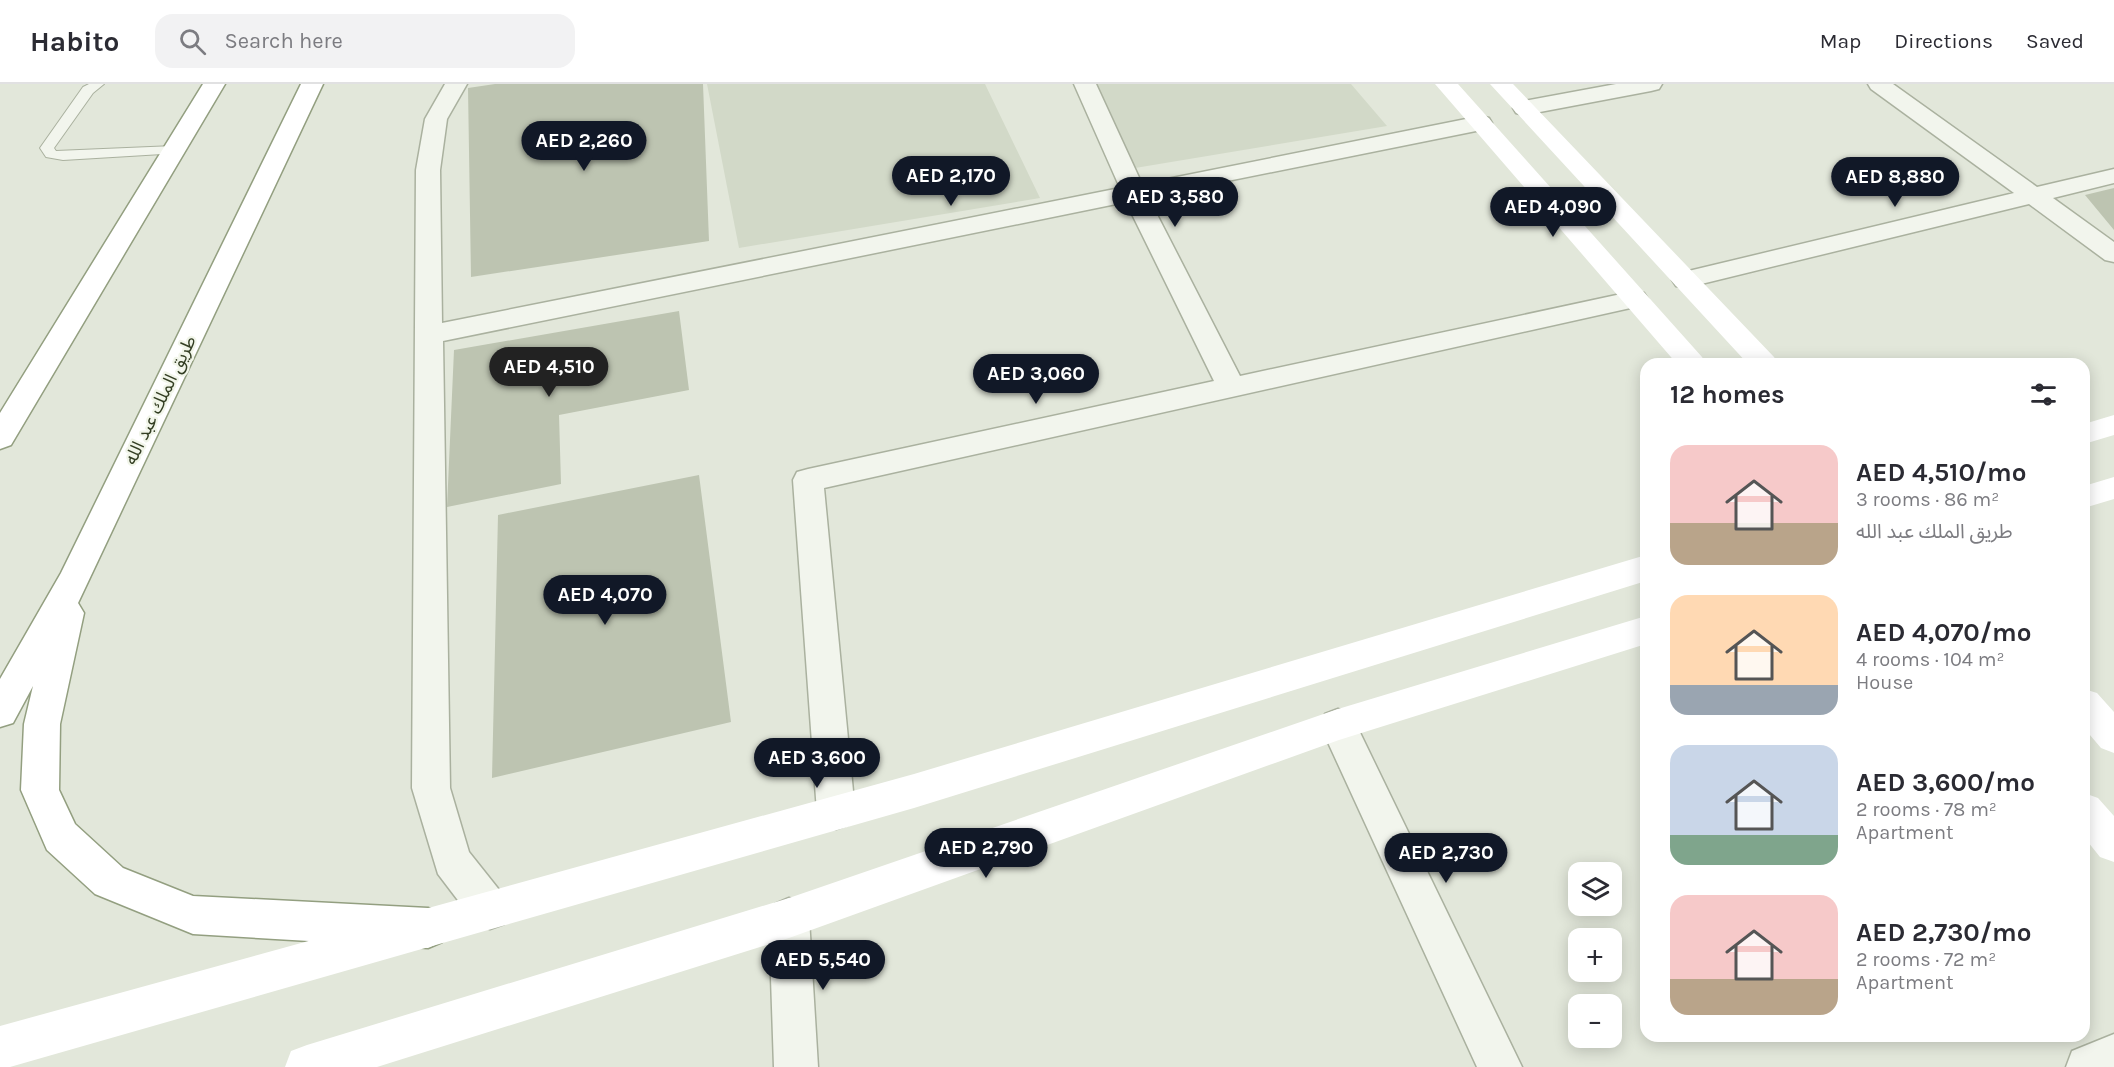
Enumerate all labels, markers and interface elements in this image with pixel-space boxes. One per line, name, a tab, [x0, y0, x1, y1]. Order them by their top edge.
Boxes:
search box	[155, 14, 575, 68]
text: Habito	[30, 25, 119, 58]
icon: search	[176, 25, 209, 58]
text: Search here	[224, 28, 343, 54]
text: Map	[1820, 29, 1861, 53]
text: Directions	[1894, 29, 1993, 53]
text: Saved	[2026, 29, 2084, 53]
pin: AED 2,260	[515, 121, 653, 172]
text: AED 2,260	[535, 129, 633, 152]
pin: AED 2,170	[882, 156, 1020, 207]
pin: AED 8,880	[1826, 157, 1964, 208]
text: AED 2,170	[906, 164, 996, 187]
text: AED 8,880	[1845, 165, 1945, 188]
pin: AED 3,580	[1106, 177, 1244, 228]
text: AED 3,580	[1126, 185, 1224, 208]
pin: AED 4,090	[1484, 187, 1622, 238]
text: AED 4,090	[1504, 195, 1602, 218]
street label: طريق الملك عبد الله	[119, 332, 201, 468]
pin: AED 4,510	[480, 347, 618, 398]
pin: AED 3,060	[967, 354, 1105, 405]
text: AED 4,510	[503, 355, 595, 378]
text: AED 3,060	[987, 362, 1085, 385]
icon: filters	[2027, 378, 2060, 411]
text: 12 homes	[1670, 379, 1785, 410]
text: AED 4,510/mo	[1856, 457, 2026, 488]
icon: home	[1718, 469, 1790, 541]
text: 3 rooms · 86 m²	[1856, 488, 1999, 511]
text: طريق الملك عبد الله	[1856, 520, 2012, 543]
pin: AED 4,070	[536, 575, 674, 626]
text: AED 4,070	[557, 583, 653, 606]
text: AED 4,070/mo	[1856, 617, 2031, 648]
icon: home	[1718, 619, 1790, 691]
text: 4 rooms · 104 m²	[1856, 648, 2004, 671]
text: House	[1856, 671, 1913, 694]
pin: AED 3,600	[748, 738, 886, 789]
text: AED 3,600	[768, 746, 866, 769]
text: AED 3,600/mo	[1856, 767, 2035, 798]
icon: home	[1718, 769, 1790, 841]
text: 2 rooms · 78 m²	[1856, 798, 1997, 821]
text: Apartment	[1856, 821, 1954, 844]
pin: AED 2,790	[917, 828, 1055, 879]
pin: AED 2,730	[1377, 833, 1515, 884]
text: AED 2,790	[939, 836, 1034, 859]
text: AED 2,730	[1398, 841, 1494, 864]
map controls	[1568, 862, 1622, 1048]
button: layers	[1568, 862, 1622, 916]
text: AED 2,730/mo	[1856, 917, 2031, 948]
icon: home	[1718, 919, 1790, 991]
button: +	[1568, 928, 1622, 982]
pin: AED 5,540	[754, 940, 892, 991]
text: AED 5,540	[775, 948, 871, 971]
text: 2 rooms · 72 m²	[1856, 948, 1996, 971]
text: Apartment	[1856, 971, 1954, 994]
button: −	[1568, 994, 1622, 1048]

